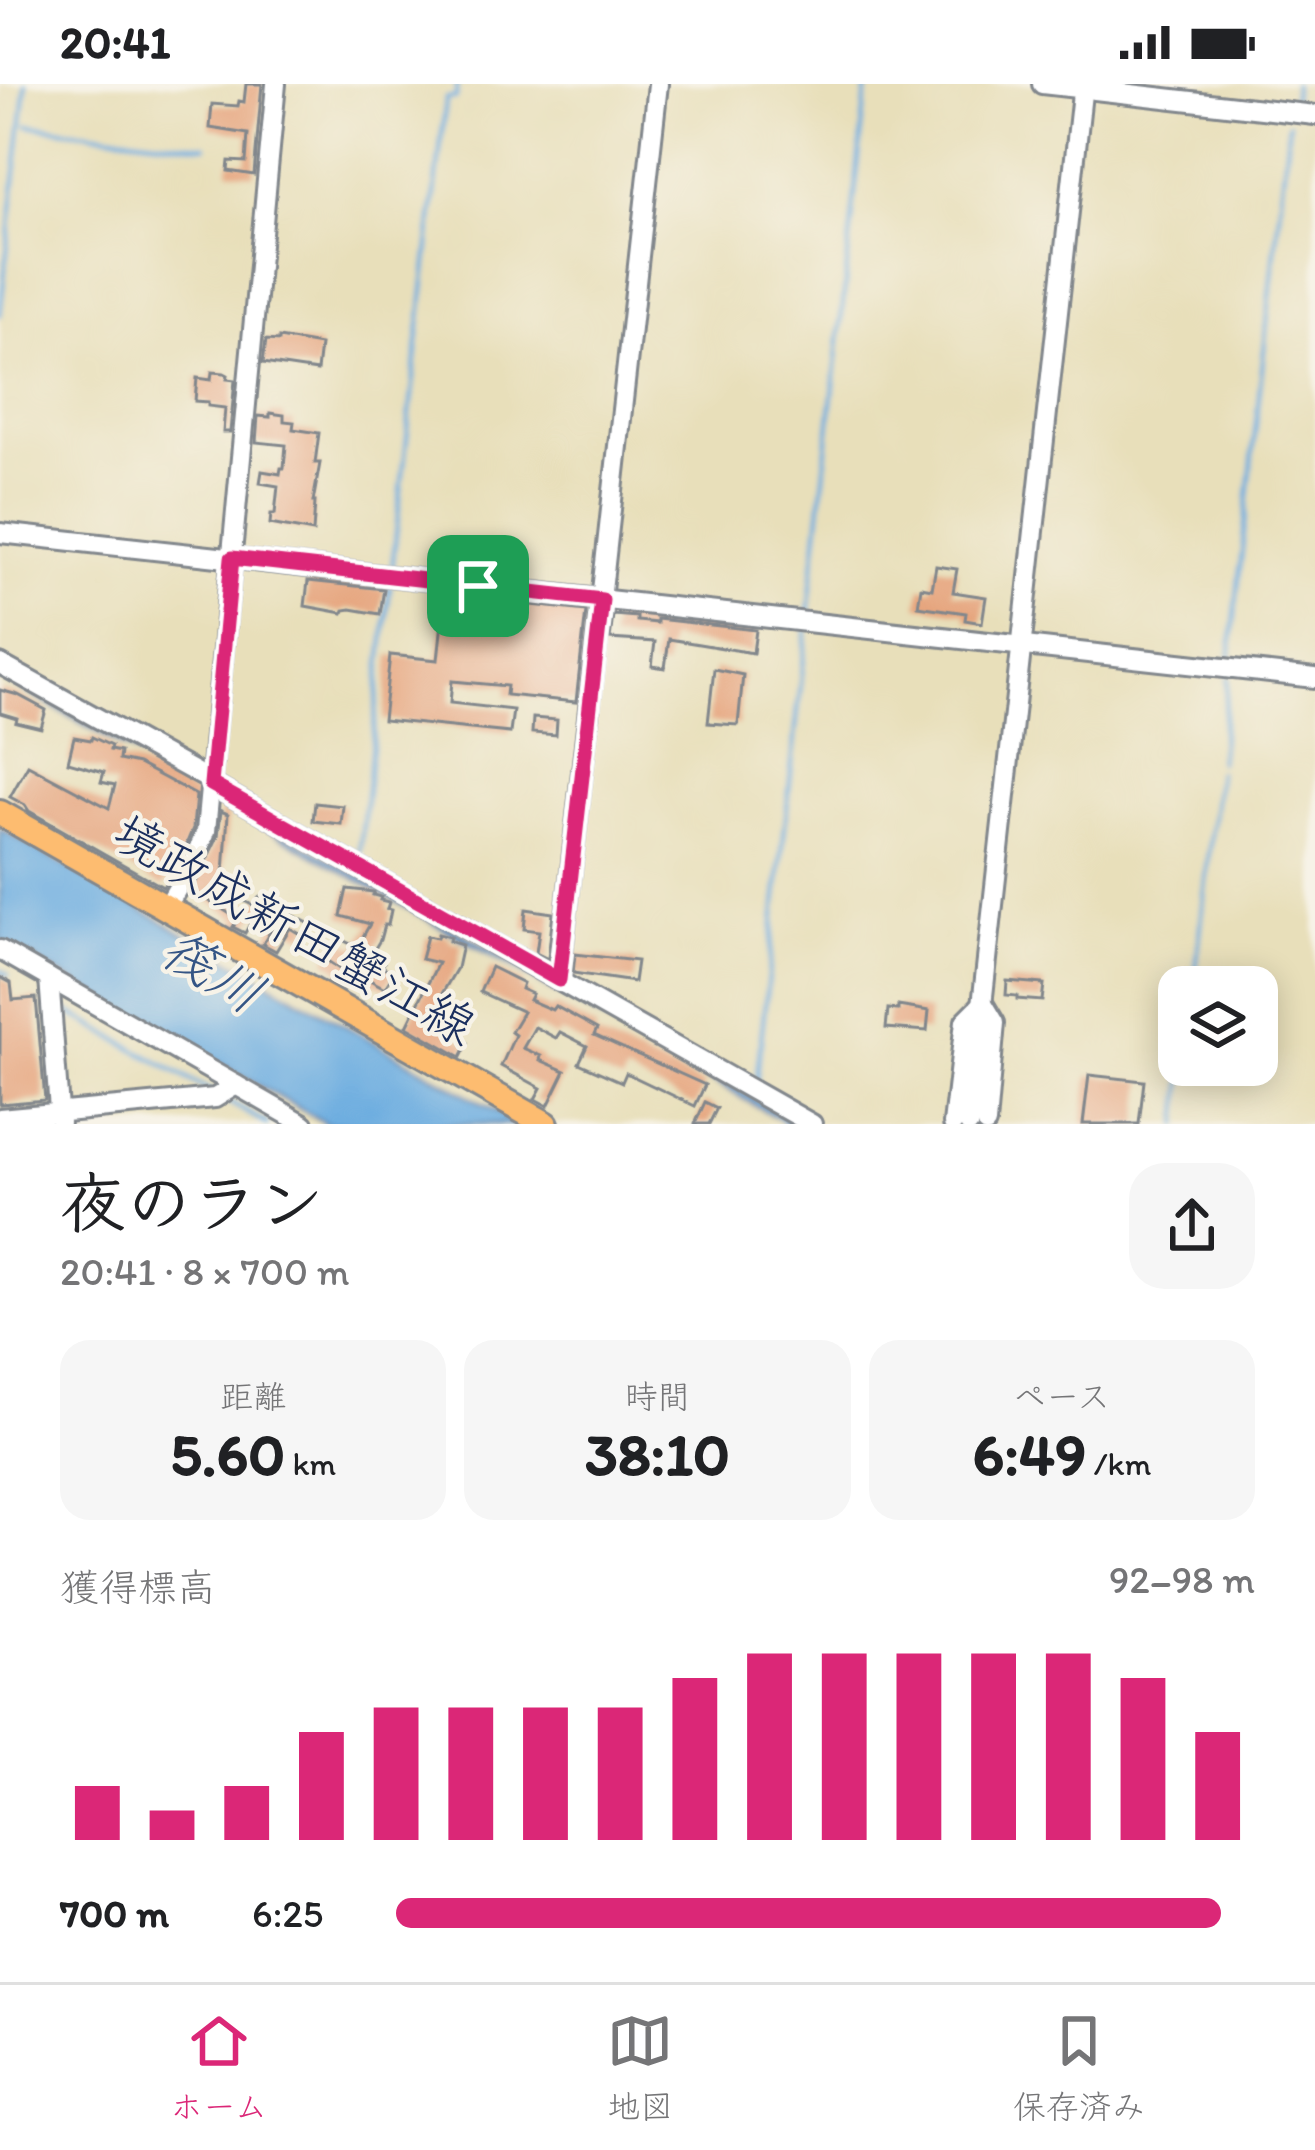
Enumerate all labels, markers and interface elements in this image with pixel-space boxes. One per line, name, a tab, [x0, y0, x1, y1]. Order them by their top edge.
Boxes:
text: 20:41	[60, 15, 170, 69]
pin	[427, 535, 529, 637]
icon: arrive	[445, 553, 511, 619]
street label: 境政成新田蟹江線	[103, 801, 487, 1058]
water label: 筏川	[150, 916, 276, 1027]
map controls	[1158, 966, 1278, 1086]
button: layers	[1158, 966, 1278, 1086]
text: 夜のラン	[60, 1163, 324, 1243]
button: share	[1129, 1163, 1255, 1289]
text: 20:41 · 8 × 700 m	[60, 1248, 350, 1295]
text: 距離	[220, 1377, 286, 1416]
text: 時間	[624, 1377, 690, 1416]
text: ペース	[1013, 1377, 1110, 1416]
text: 5.60	[170, 1418, 285, 1490]
text: 38:10	[585, 1418, 730, 1490]
text: 6:49	[972, 1418, 1086, 1490]
text: km	[285, 1444, 336, 1483]
text: /km	[1086, 1444, 1151, 1483]
text: 92–98 m	[1109, 1556, 1255, 1603]
text: 獲得標高	[60, 1564, 216, 1611]
text: 700 m	[60, 1890, 169, 1937]
text: 6:25	[252, 1890, 323, 1937]
tab: ホーム	[170, 2008, 268, 2128]
tab: 地図	[607, 2008, 673, 2128]
tab: 保存済み	[1013, 2008, 1145, 2128]

